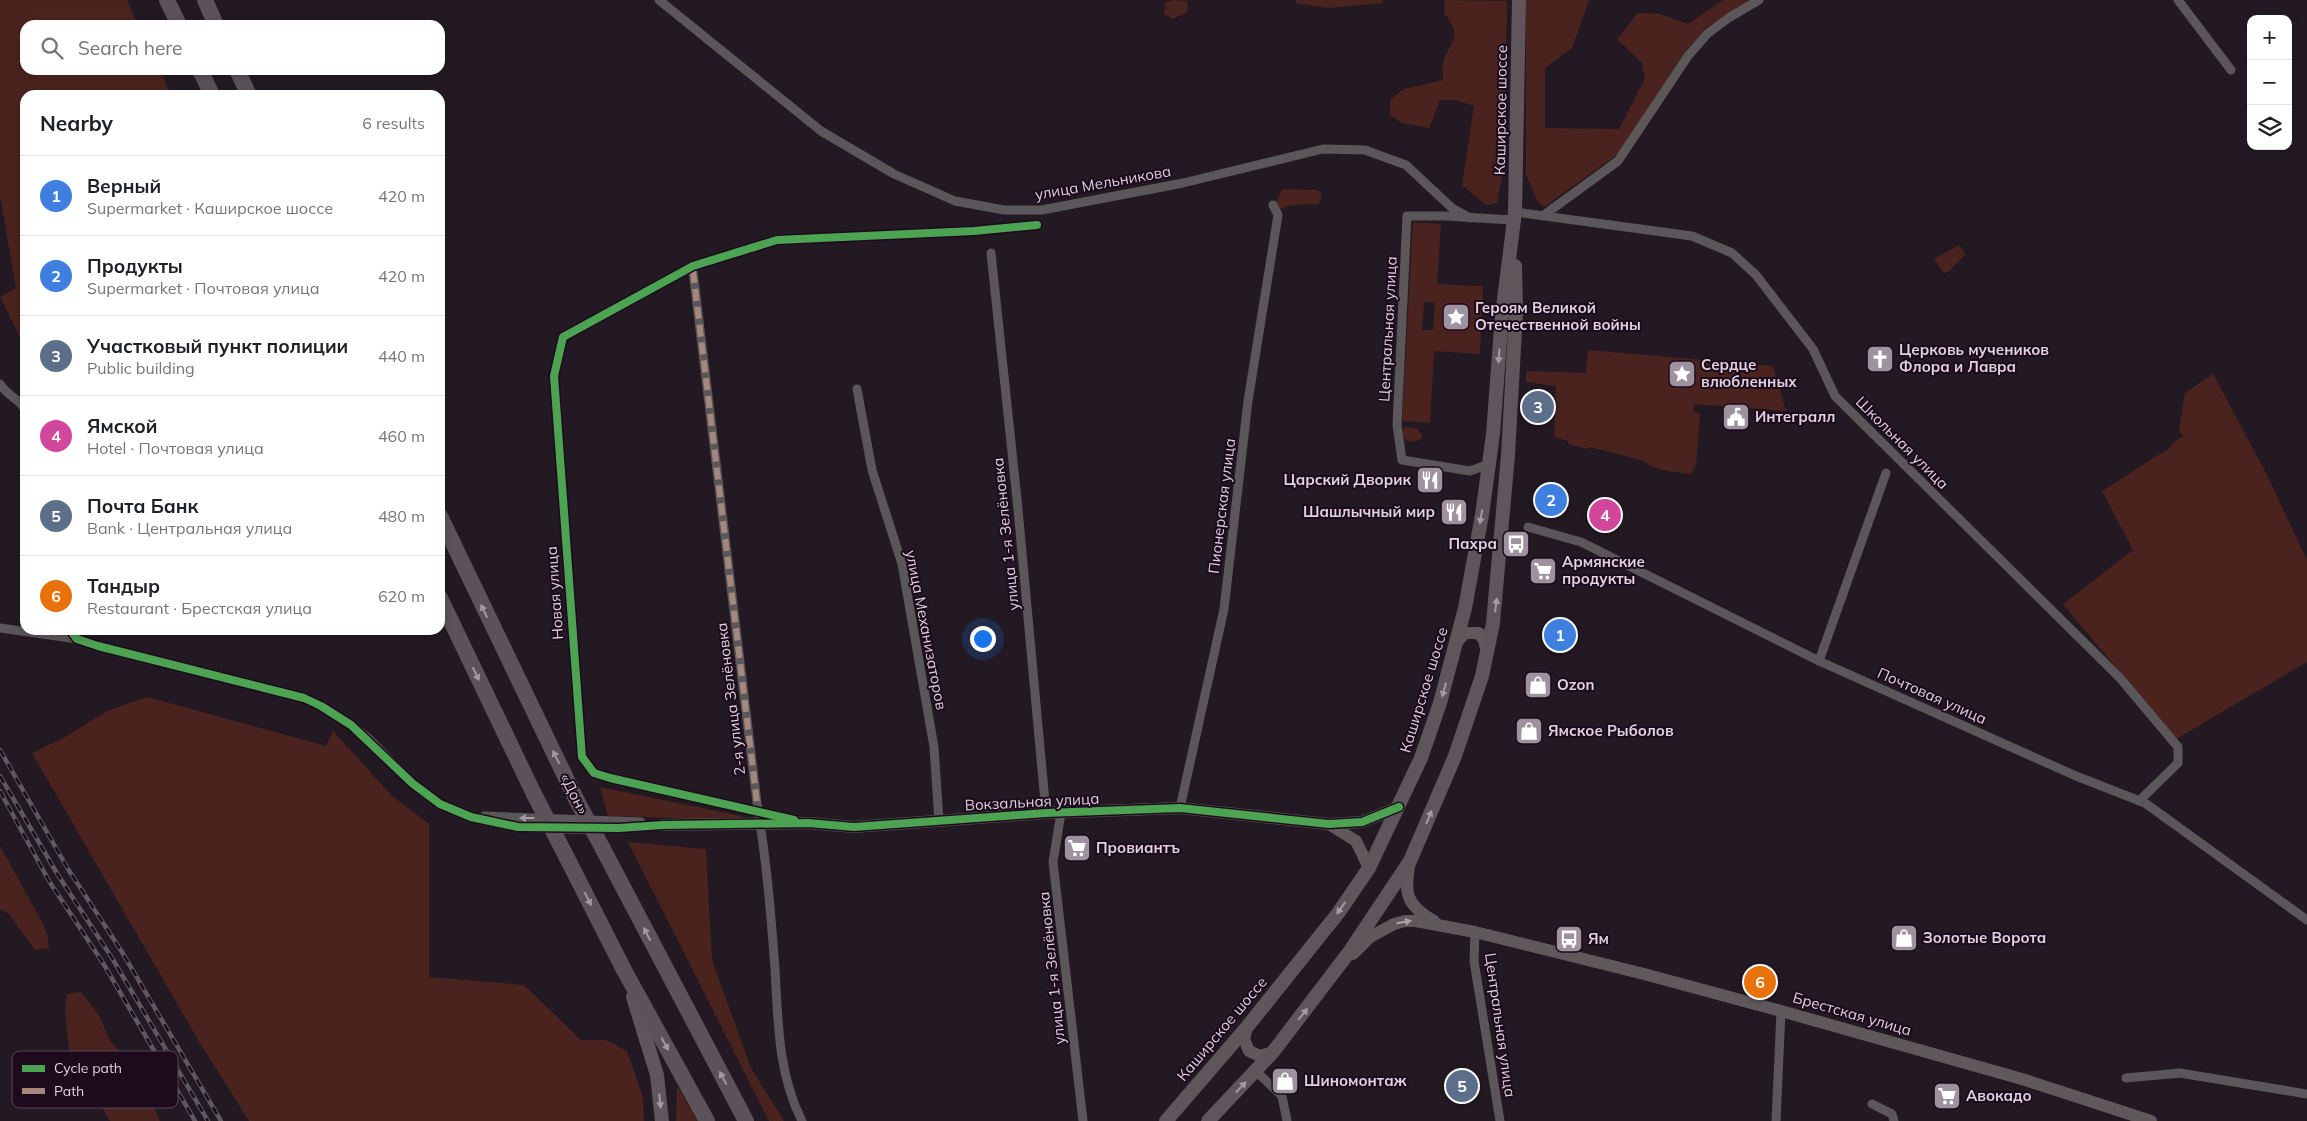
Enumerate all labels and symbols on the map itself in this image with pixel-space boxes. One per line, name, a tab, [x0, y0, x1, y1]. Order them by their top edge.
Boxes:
street label: Каширское шоссе	[1490, 45, 1511, 175]
street label: улица Мельникова	[1033, 161, 1173, 204]
street label: Центральная улица	[1374, 256, 1401, 402]
place label: Героям Великой Отечественной войны	[1475, 298, 1641, 334]
place icon: Героям Великой Отечественной войны	[1441, 302, 1471, 332]
place label: Церковь мучеников Флора и Лавра	[1899, 340, 2049, 376]
church icon: Церковь мучеников Флора и Лавра	[1865, 344, 1895, 374]
one-way arrow	[1495, 348, 1503, 364]
place label: Сердце влюбленных	[1701, 355, 1797, 391]
place icon: Сердце влюбленных	[1667, 359, 1697, 389]
pin: 3	[1522, 388, 1554, 426]
street label: Школьная улица	[1852, 392, 1953, 493]
public building icon: Интегралл	[1721, 402, 1751, 432]
place label: Интегралл	[1755, 407, 1836, 426]
street label: Пионерская улица	[1204, 437, 1239, 575]
street label: улица 1-я Зелёновка	[988, 457, 1023, 611]
restaurant icon: Царский Дворик	[1415, 465, 1445, 495]
place label: Царский Дворик	[1283, 470, 1411, 489]
pin: 2	[1535, 481, 1567, 519]
pin: 4	[1589, 496, 1621, 534]
restaurant icon: Шашлычный мир	[1439, 497, 1469, 527]
place label: Шашлычный мир	[1303, 502, 1435, 521]
one-way arrow	[1477, 510, 1485, 526]
bus stop icon: Пахра	[1501, 529, 1531, 559]
place label: Пахра	[1448, 534, 1497, 553]
street label: Новая улица	[542, 546, 567, 640]
street label: улица Механизаторов	[902, 548, 951, 711]
place label: Армянские продукты	[1562, 552, 1645, 588]
supermarket icon: Армянские продукты	[1528, 556, 1558, 586]
one-way arrow	[1492, 597, 1500, 613]
one-way arrow	[480, 604, 488, 618]
pin: 1	[1544, 616, 1576, 654]
street label: 2-я улица Зелёновка	[712, 622, 749, 776]
street label: Каширское шоссе	[1395, 625, 1452, 755]
your location	[970, 626, 996, 652]
street label: Почтовая улица	[1875, 663, 1990, 728]
one-way arrow	[472, 667, 480, 681]
shop icon: Ozon	[1523, 670, 1553, 700]
place label: Ozon	[1557, 675, 1594, 694]
one-way arrow	[1439, 682, 1447, 697]
shop icon: Ямское Рыболов	[1514, 716, 1544, 746]
place label: Ямское Рыболов	[1548, 721, 1674, 740]
one-way arrow	[552, 750, 560, 764]
street label: «Дон»	[556, 770, 593, 818]
street label: Вокзальная улица	[964, 788, 1100, 815]
one-way arrow	[1426, 810, 1434, 824]
one-way arrow	[519, 814, 535, 822]
supermarket icon: Провиантъ	[1062, 833, 1092, 863]
place label: Провиантъ	[1096, 838, 1180, 857]
street label: улица 1-я Зелёновка	[1034, 891, 1069, 1045]
one-way arrow	[584, 892, 592, 907]
one-way arrow	[1336, 901, 1346, 915]
one-way arrow	[1396, 918, 1412, 926]
shop icon: Золотые Ворота	[1889, 923, 1919, 953]
bus stop icon: Ям	[1554, 924, 1584, 954]
one-way arrow	[643, 927, 651, 942]
place label: Золотые Ворота	[1923, 928, 2046, 947]
place label: Ям	[1588, 929, 1609, 948]
street label: Центральная улица	[1481, 952, 1520, 1098]
pin: 6	[1744, 963, 1776, 1001]
street label: Каширское шоссе	[1172, 973, 1271, 1085]
street label: Брестская улица	[1791, 987, 1914, 1040]
one-way arrow	[1298, 1008, 1309, 1021]
one-way arrow	[660, 1037, 669, 1050]
legend	[12, 1051, 178, 1108]
text: Cycle path	[54, 1059, 122, 1077]
shop icon: Шиномонтаж	[1270, 1066, 1300, 1096]
pin: 5	[1446, 1067, 1478, 1105]
one-way arrow	[719, 1071, 727, 1085]
place label: Шиномонтаж	[1304, 1071, 1407, 1090]
one-way arrow	[1235, 1081, 1247, 1093]
supermarket icon: Авокадо	[1932, 1081, 1962, 1111]
text: Path	[54, 1082, 84, 1100]
place label: Авокадо	[1966, 1086, 2032, 1105]
one-way arrow	[656, 1094, 664, 1110]

